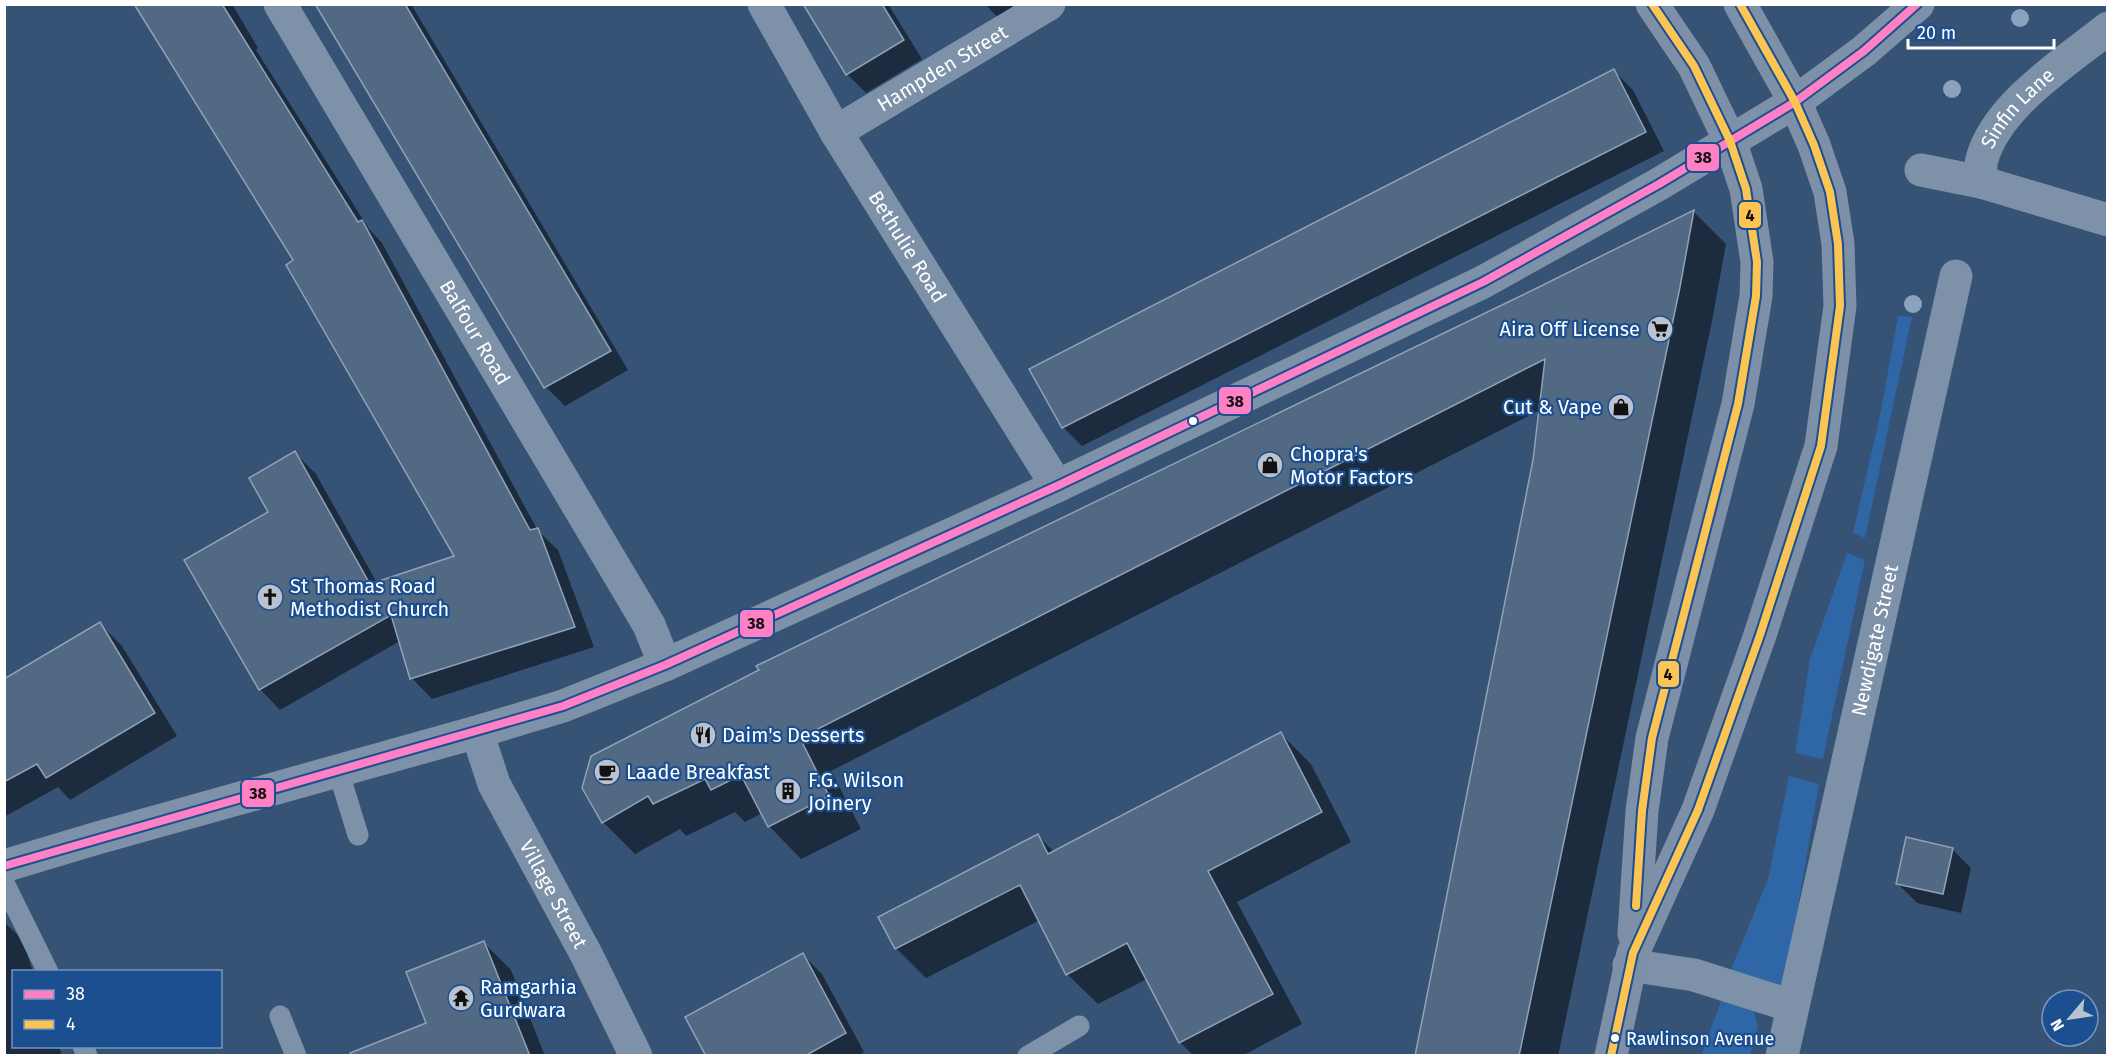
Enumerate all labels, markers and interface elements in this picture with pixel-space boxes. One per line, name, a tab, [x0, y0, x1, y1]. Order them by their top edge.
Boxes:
scale bar	[1908, 12, 2054, 50]
street label: Hampden Street	[873, 19, 1012, 116]
text: 20 m	[1917, 22, 1956, 44]
street label: Sinfin Lane	[1975, 63, 2059, 152]
line badge: 38	[1686, 143, 1720, 172]
text: 38	[1693, 148, 1712, 167]
street label: Bethulie Road	[864, 186, 952, 307]
line badge: 4	[1738, 201, 1762, 229]
text: 4	[1745, 206, 1755, 225]
street label: Balfour Road	[435, 276, 516, 389]
supermarket icon: Aira Off License	[1645, 314, 1675, 344]
place label: Aira Off License	[1500, 317, 1640, 341]
line badge: 38	[1218, 386, 1252, 415]
text: 38	[1225, 392, 1244, 411]
shop icon: Cut & Vape	[1606, 392, 1636, 422]
place label: Cut & Vape	[1503, 395, 1602, 419]
unlabelled marker	[1187, 415, 1199, 427]
place label: Chopra's Motor Factors	[1290, 442, 1413, 489]
shop icon: Chopra's Motor Factors	[1255, 450, 1285, 480]
street label: Newdigate Street	[1846, 561, 1903, 718]
place label: St Thomas Road Methodist Church	[290, 574, 449, 621]
church icon: St Thomas Road Methodist Church	[255, 582, 285, 612]
line badge: 38	[739, 609, 774, 638]
text: 38	[746, 614, 765, 633]
line badge: 4	[1657, 660, 1680, 688]
text: 4	[1663, 665, 1673, 684]
restaurant icon: Daim's Desserts	[688, 720, 718, 750]
place label: Daim's Desserts	[722, 723, 864, 747]
cafe icon: Laade Breakfast	[592, 757, 622, 787]
place label: Laade Breakfast	[626, 760, 771, 784]
place label: F.G. Wilson Joinery	[808, 768, 904, 815]
building icon: F.G. Wilson Joinery	[773, 776, 803, 806]
line badge: 38	[241, 779, 275, 808]
text: 38	[248, 784, 267, 803]
street label: Village Street	[515, 836, 593, 953]
legend	[12, 970, 222, 1048]
place label: Ramgarhia Gurdwara	[480, 975, 577, 1022]
text: 38	[66, 983, 85, 1005]
temple icon: Ramgarhia Gurdwara	[446, 983, 476, 1013]
north arrow	[2040, 988, 2100, 1048]
text: 4	[66, 1013, 76, 1035]
text: N	[2046, 1016, 2068, 1034]
place label: Rawlinson Avenue	[1626, 1028, 1774, 1050]
marker: Rawlinson Avenue	[1609, 1032, 1621, 1044]

